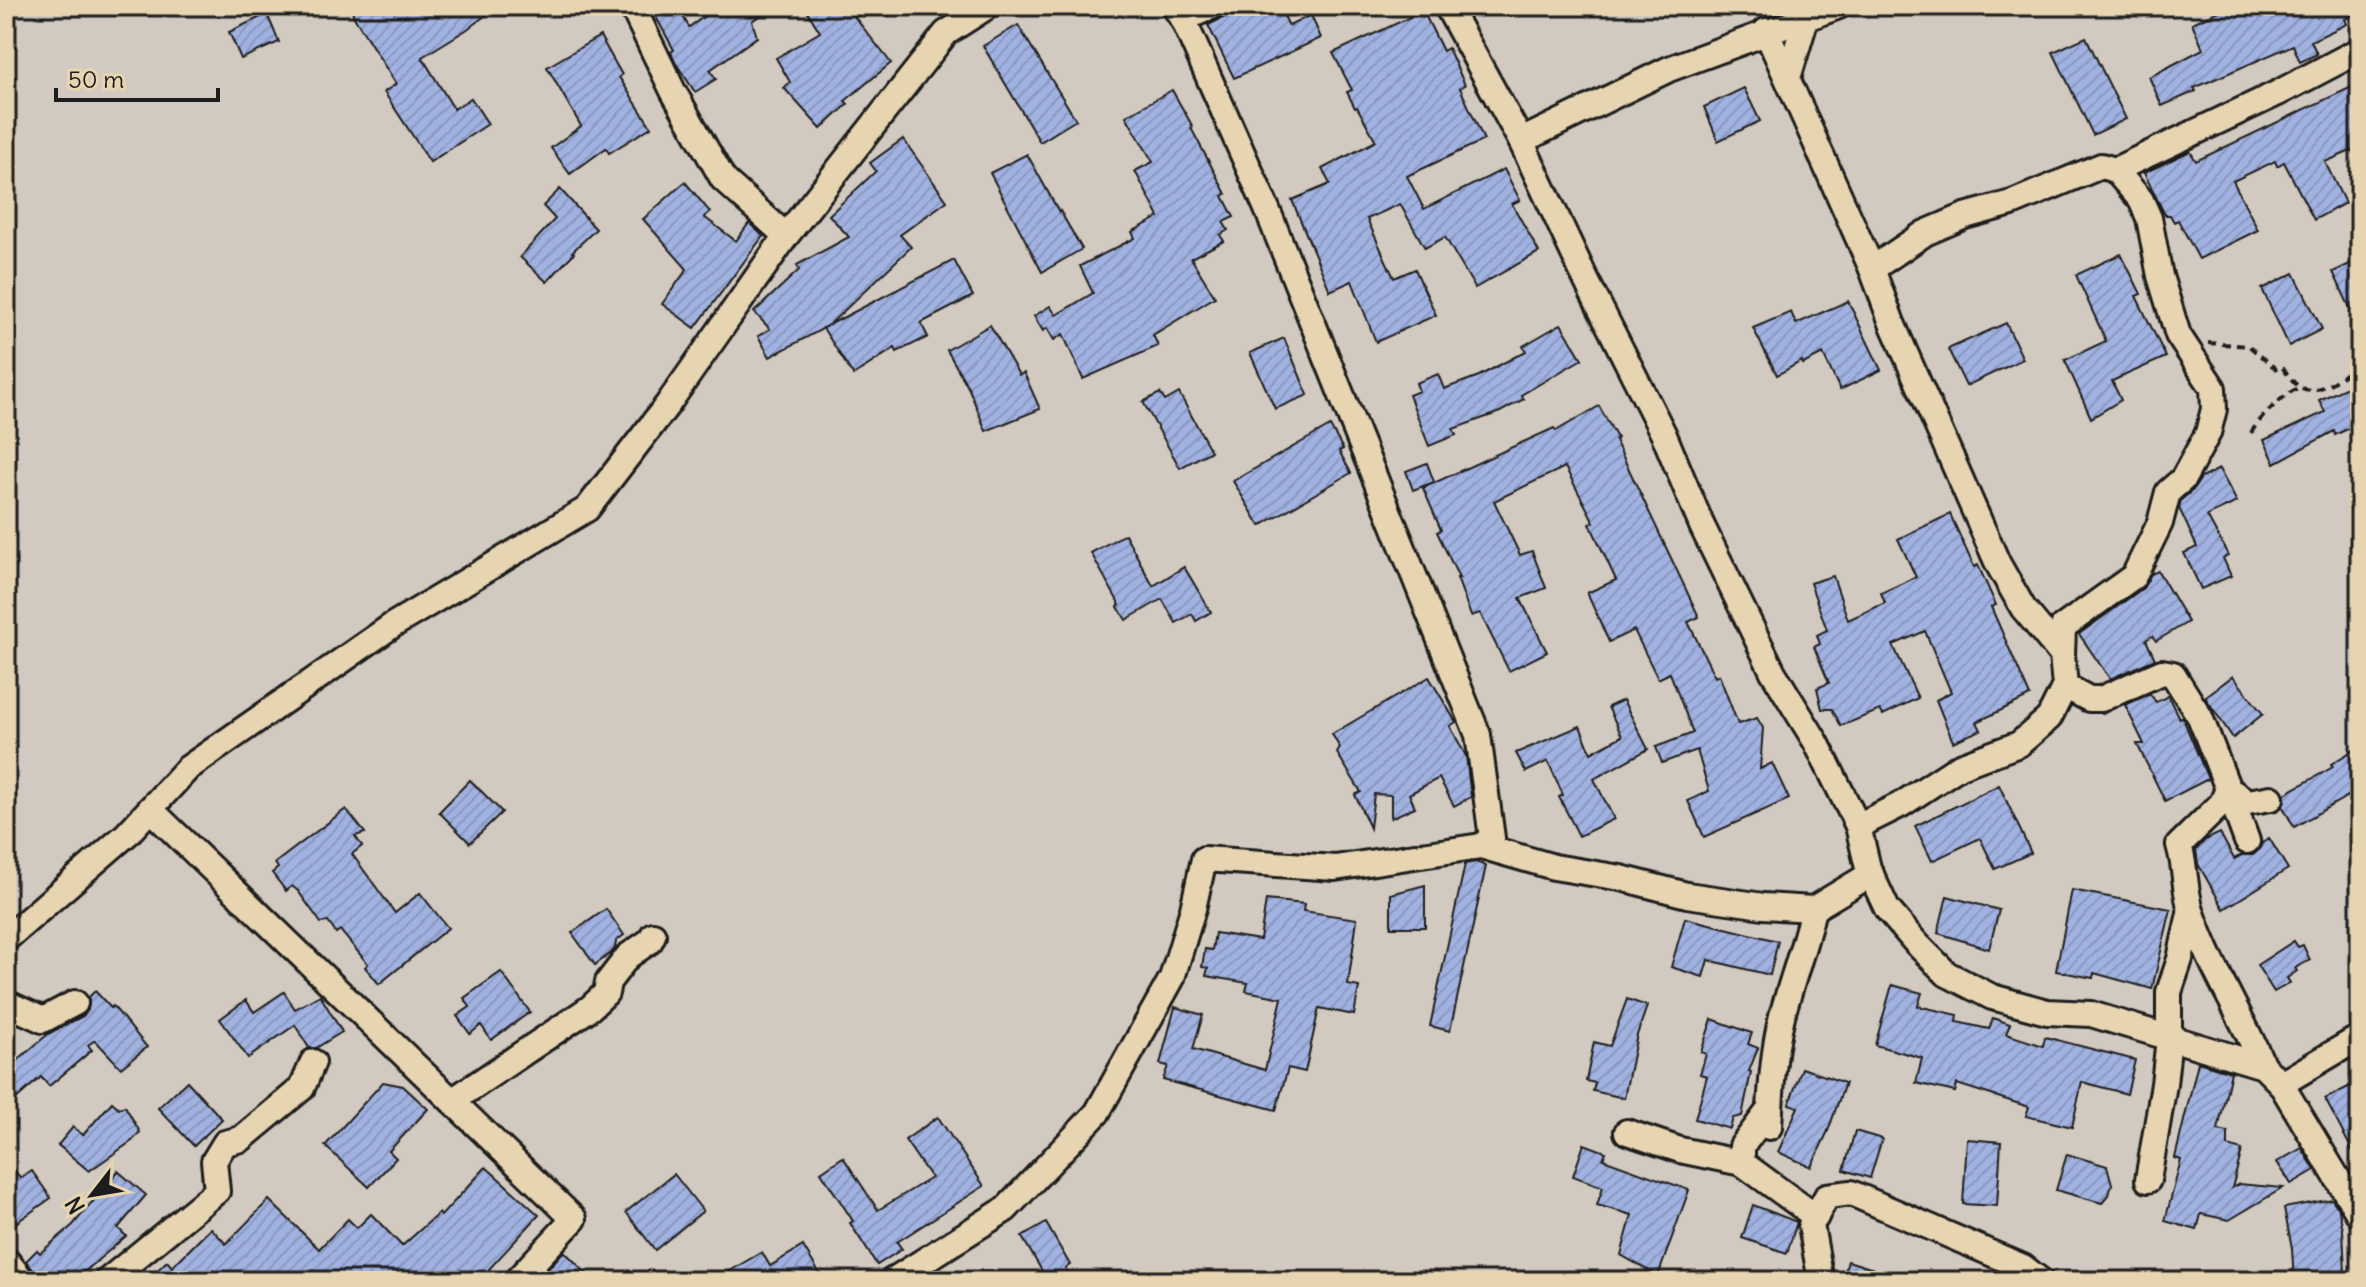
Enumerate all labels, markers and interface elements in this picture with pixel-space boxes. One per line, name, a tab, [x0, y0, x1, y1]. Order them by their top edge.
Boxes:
scale bar	[56, 52, 218, 102]
text: 50 m	[68, 64, 124, 94]
north arrow	[52, 1155, 132, 1235]
text: N	[59, 1192, 91, 1219]

